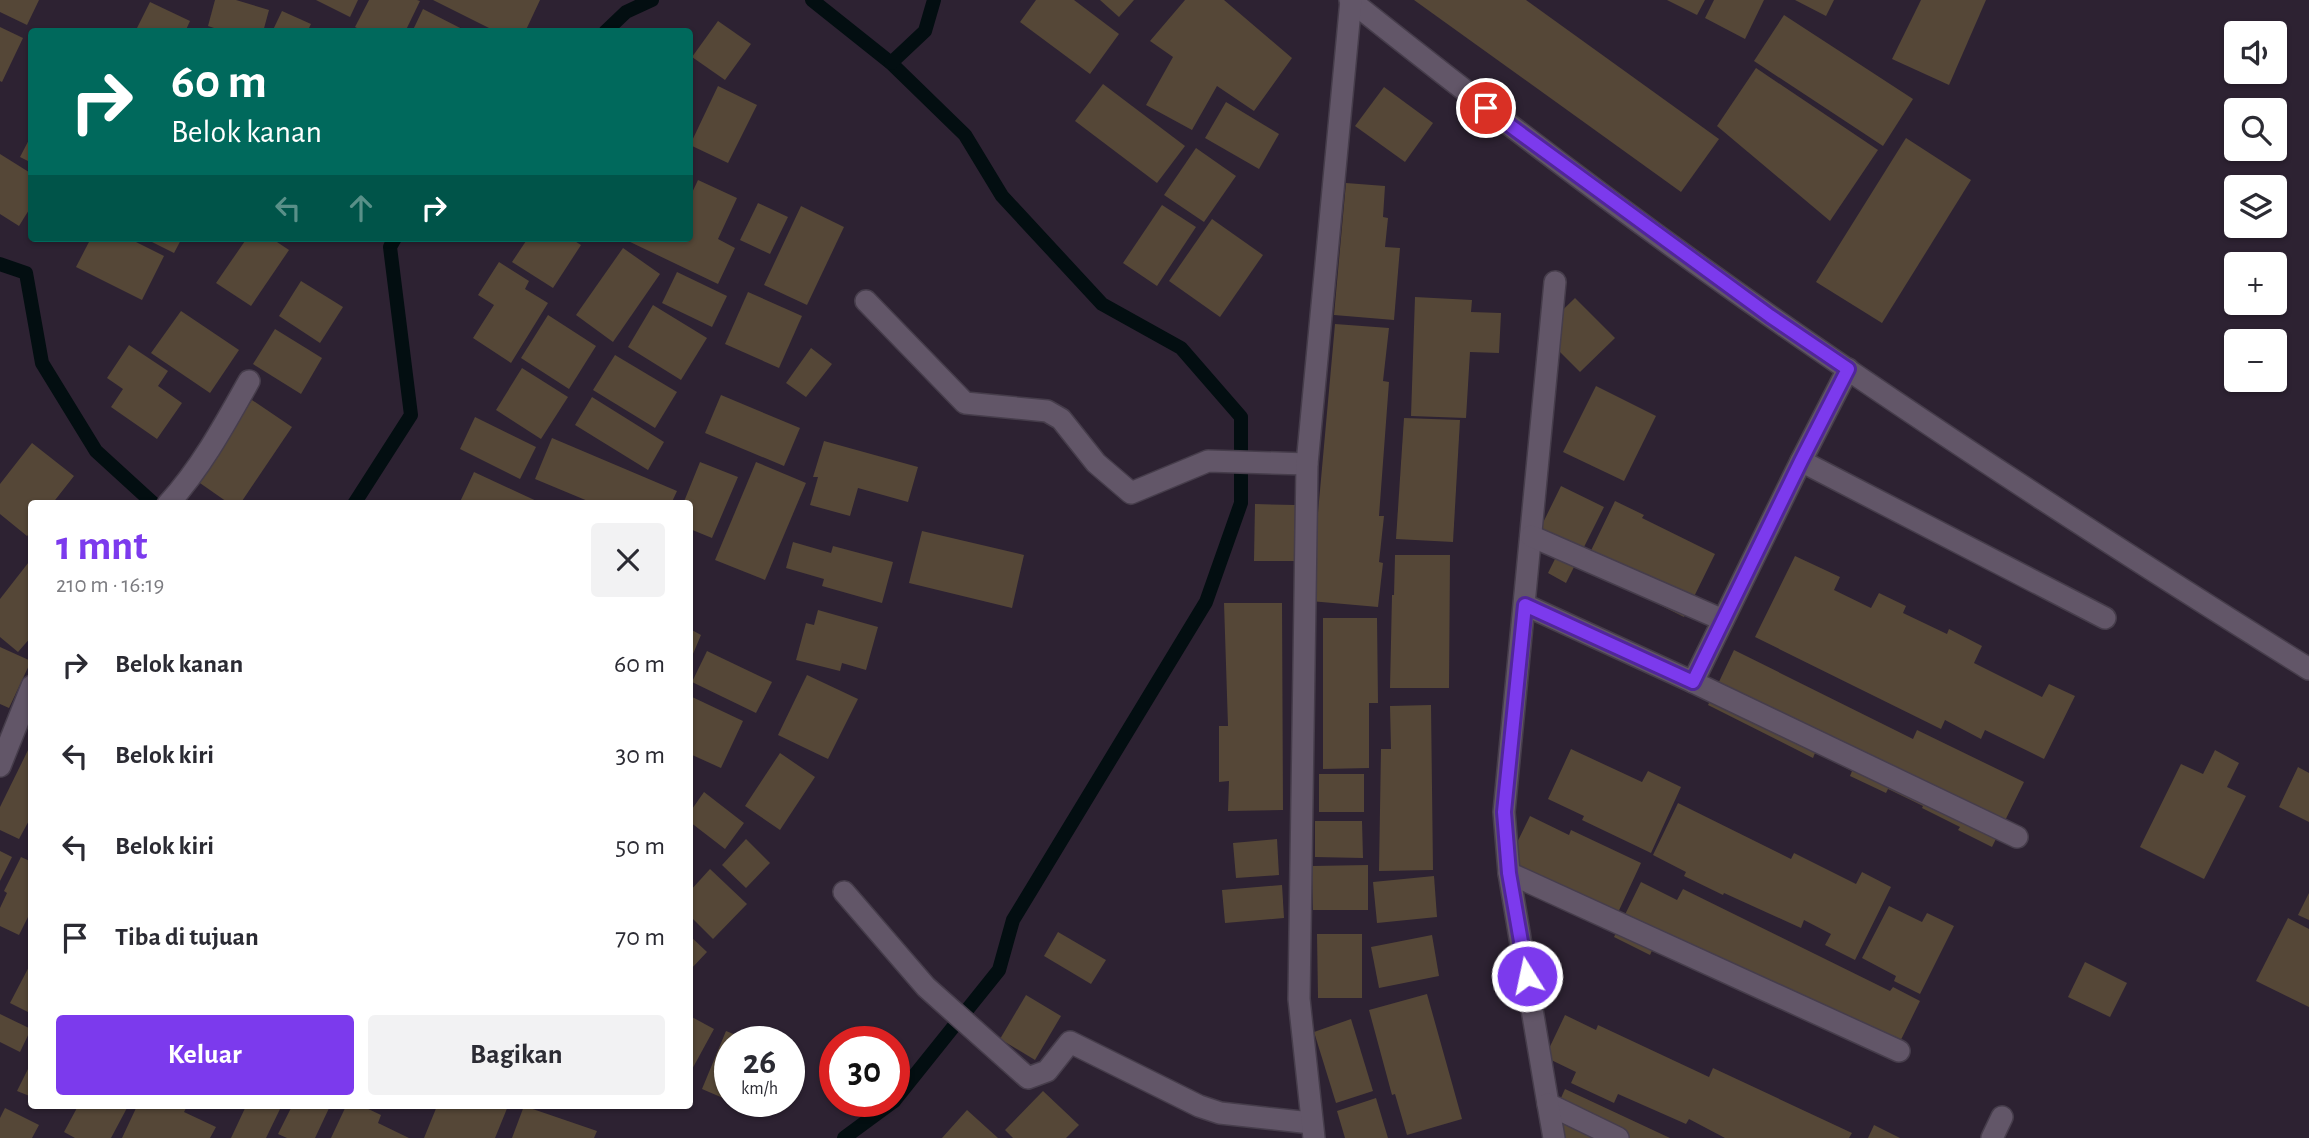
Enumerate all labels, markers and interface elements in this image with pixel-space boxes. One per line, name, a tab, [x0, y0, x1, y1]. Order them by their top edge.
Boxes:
map controls	[2224, 21, 2287, 392]
button: sound	[2224, 21, 2287, 84]
icon: right	[56, 56, 147, 147]
text: 60 m	[171, 58, 267, 107]
pin	[1456, 78, 1516, 138]
icon: arrive	[1467, 89, 1505, 127]
button: search	[2224, 98, 2287, 161]
text: Belok kanan	[171, 116, 322, 148]
button: layers	[2224, 175, 2287, 238]
icon: left	[269, 189, 307, 227]
icon: ahead	[342, 189, 380, 227]
icon: right	[415, 189, 453, 227]
button: +	[2224, 252, 2287, 315]
button: −	[2224, 329, 2287, 392]
button: close	[591, 523, 665, 597]
text: 1 mnt	[56, 525, 148, 567]
text: 210 m · 16:19	[56, 574, 164, 597]
icon: right	[56, 646, 94, 684]
text: Belok kanan	[115, 651, 243, 677]
text: 60 m	[614, 651, 665, 677]
icon: left	[56, 737, 94, 775]
text: Belok kiri	[115, 742, 214, 768]
text: 30 m	[615, 742, 665, 768]
icon: left	[56, 828, 94, 866]
text: Belok kiri	[115, 833, 214, 859]
text: 50 m	[615, 833, 665, 859]
icon: arrive	[56, 919, 94, 957]
text: Tiba di tujuan	[115, 924, 259, 950]
text: 70 m	[615, 924, 665, 950]
position arrow	[1490, 939, 1564, 1013]
button: Keluar	[56, 1015, 354, 1095]
button: Bagikan	[368, 1015, 665, 1095]
speed limit sign: 30	[819, 1026, 910, 1117]
text: 26	[743, 1045, 776, 1080]
text: km/h	[741, 1080, 778, 1098]

